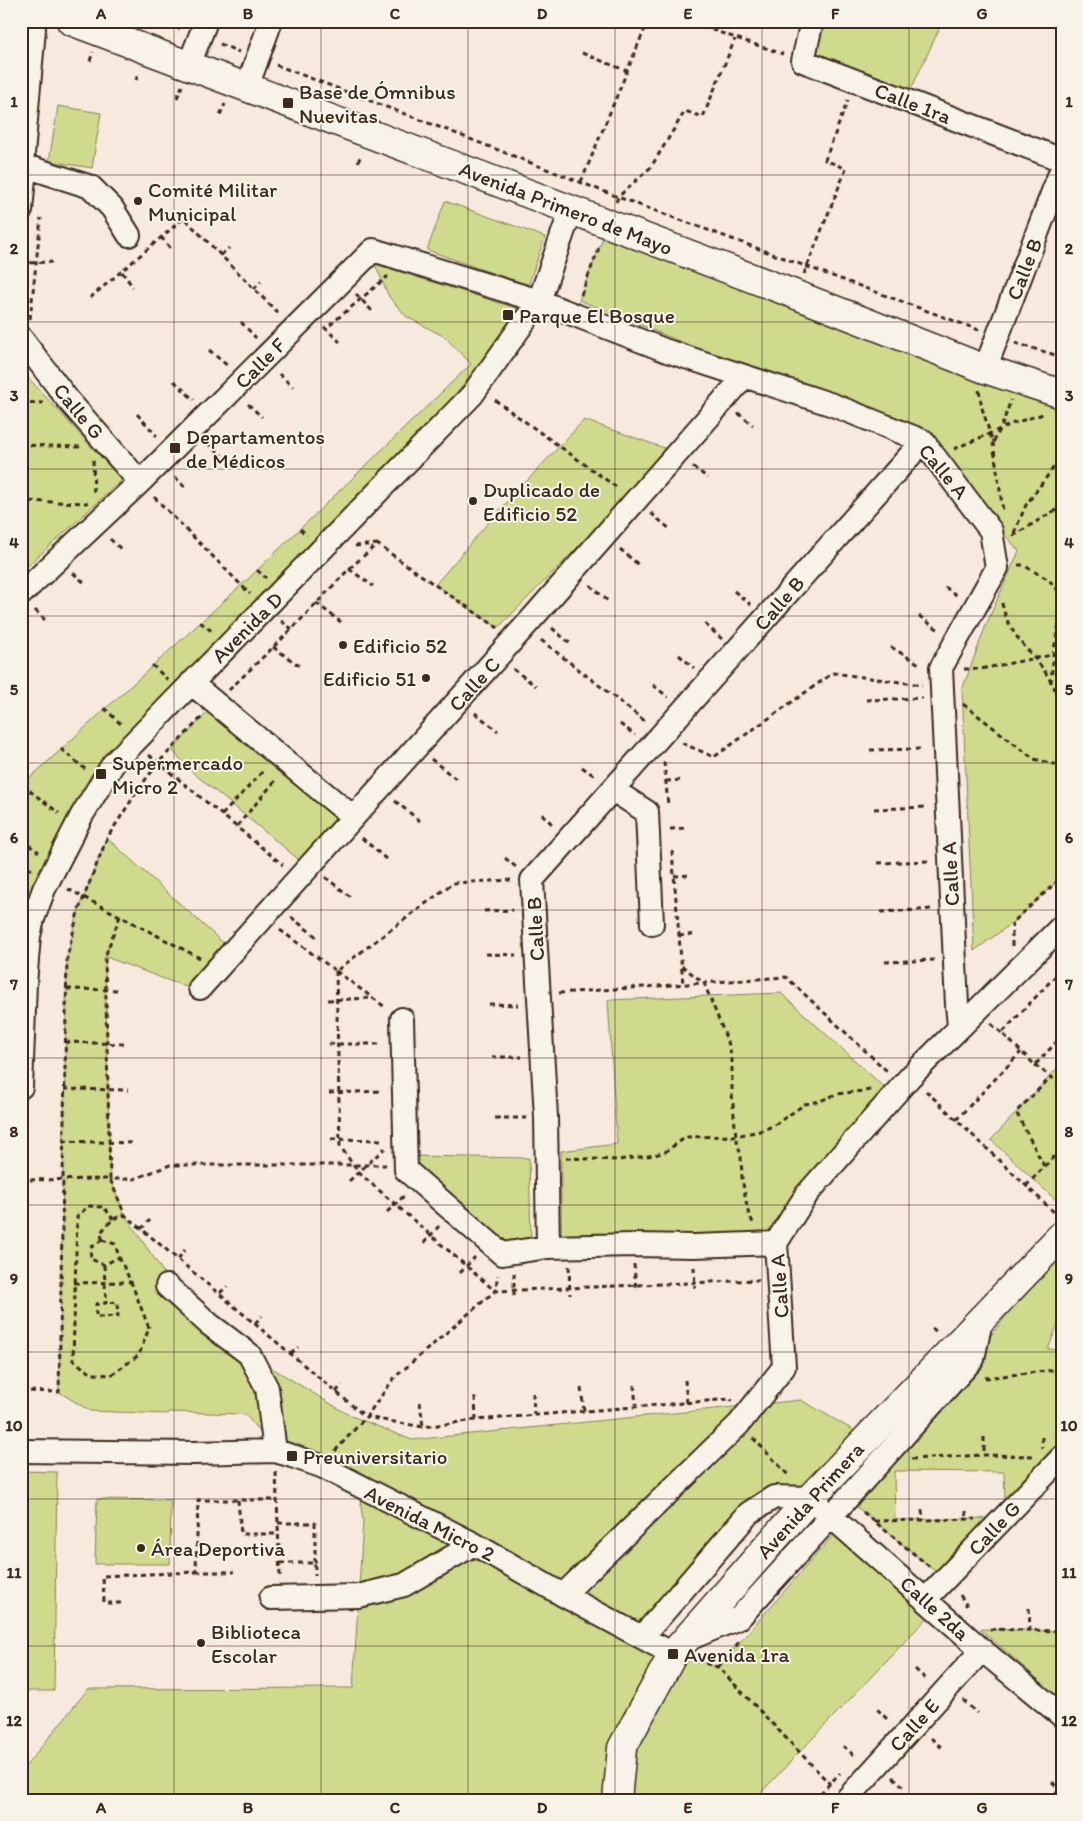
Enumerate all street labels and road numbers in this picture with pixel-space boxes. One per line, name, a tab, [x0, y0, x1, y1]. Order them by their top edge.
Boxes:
street label: Calle 1ra	[871, 77, 955, 129]
street label: Avenida Primero de Mayo	[456, 156, 676, 260]
street label: Calle B	[1001, 234, 1047, 304]
street label: Calle F	[229, 332, 291, 394]
street label: Calle G	[48, 378, 110, 444]
street label: Calle A	[914, 438, 975, 504]
street label: Calle B	[748, 571, 810, 635]
street label: Avenida D	[206, 586, 288, 668]
street label: Calle C	[443, 652, 505, 716]
street label: Calle A	[936, 841, 964, 907]
street label: Calle B	[521, 896, 549, 962]
street label: Calle A	[764, 1252, 794, 1319]
street label: Avenida Primera	[751, 1436, 869, 1563]
street label: Avenida Micro 2	[361, 1479, 499, 1567]
street label: Calle G	[963, 1496, 1025, 1560]
street label: Calle 2da	[895, 1570, 975, 1646]
street label: Calle E	[884, 1693, 944, 1757]

